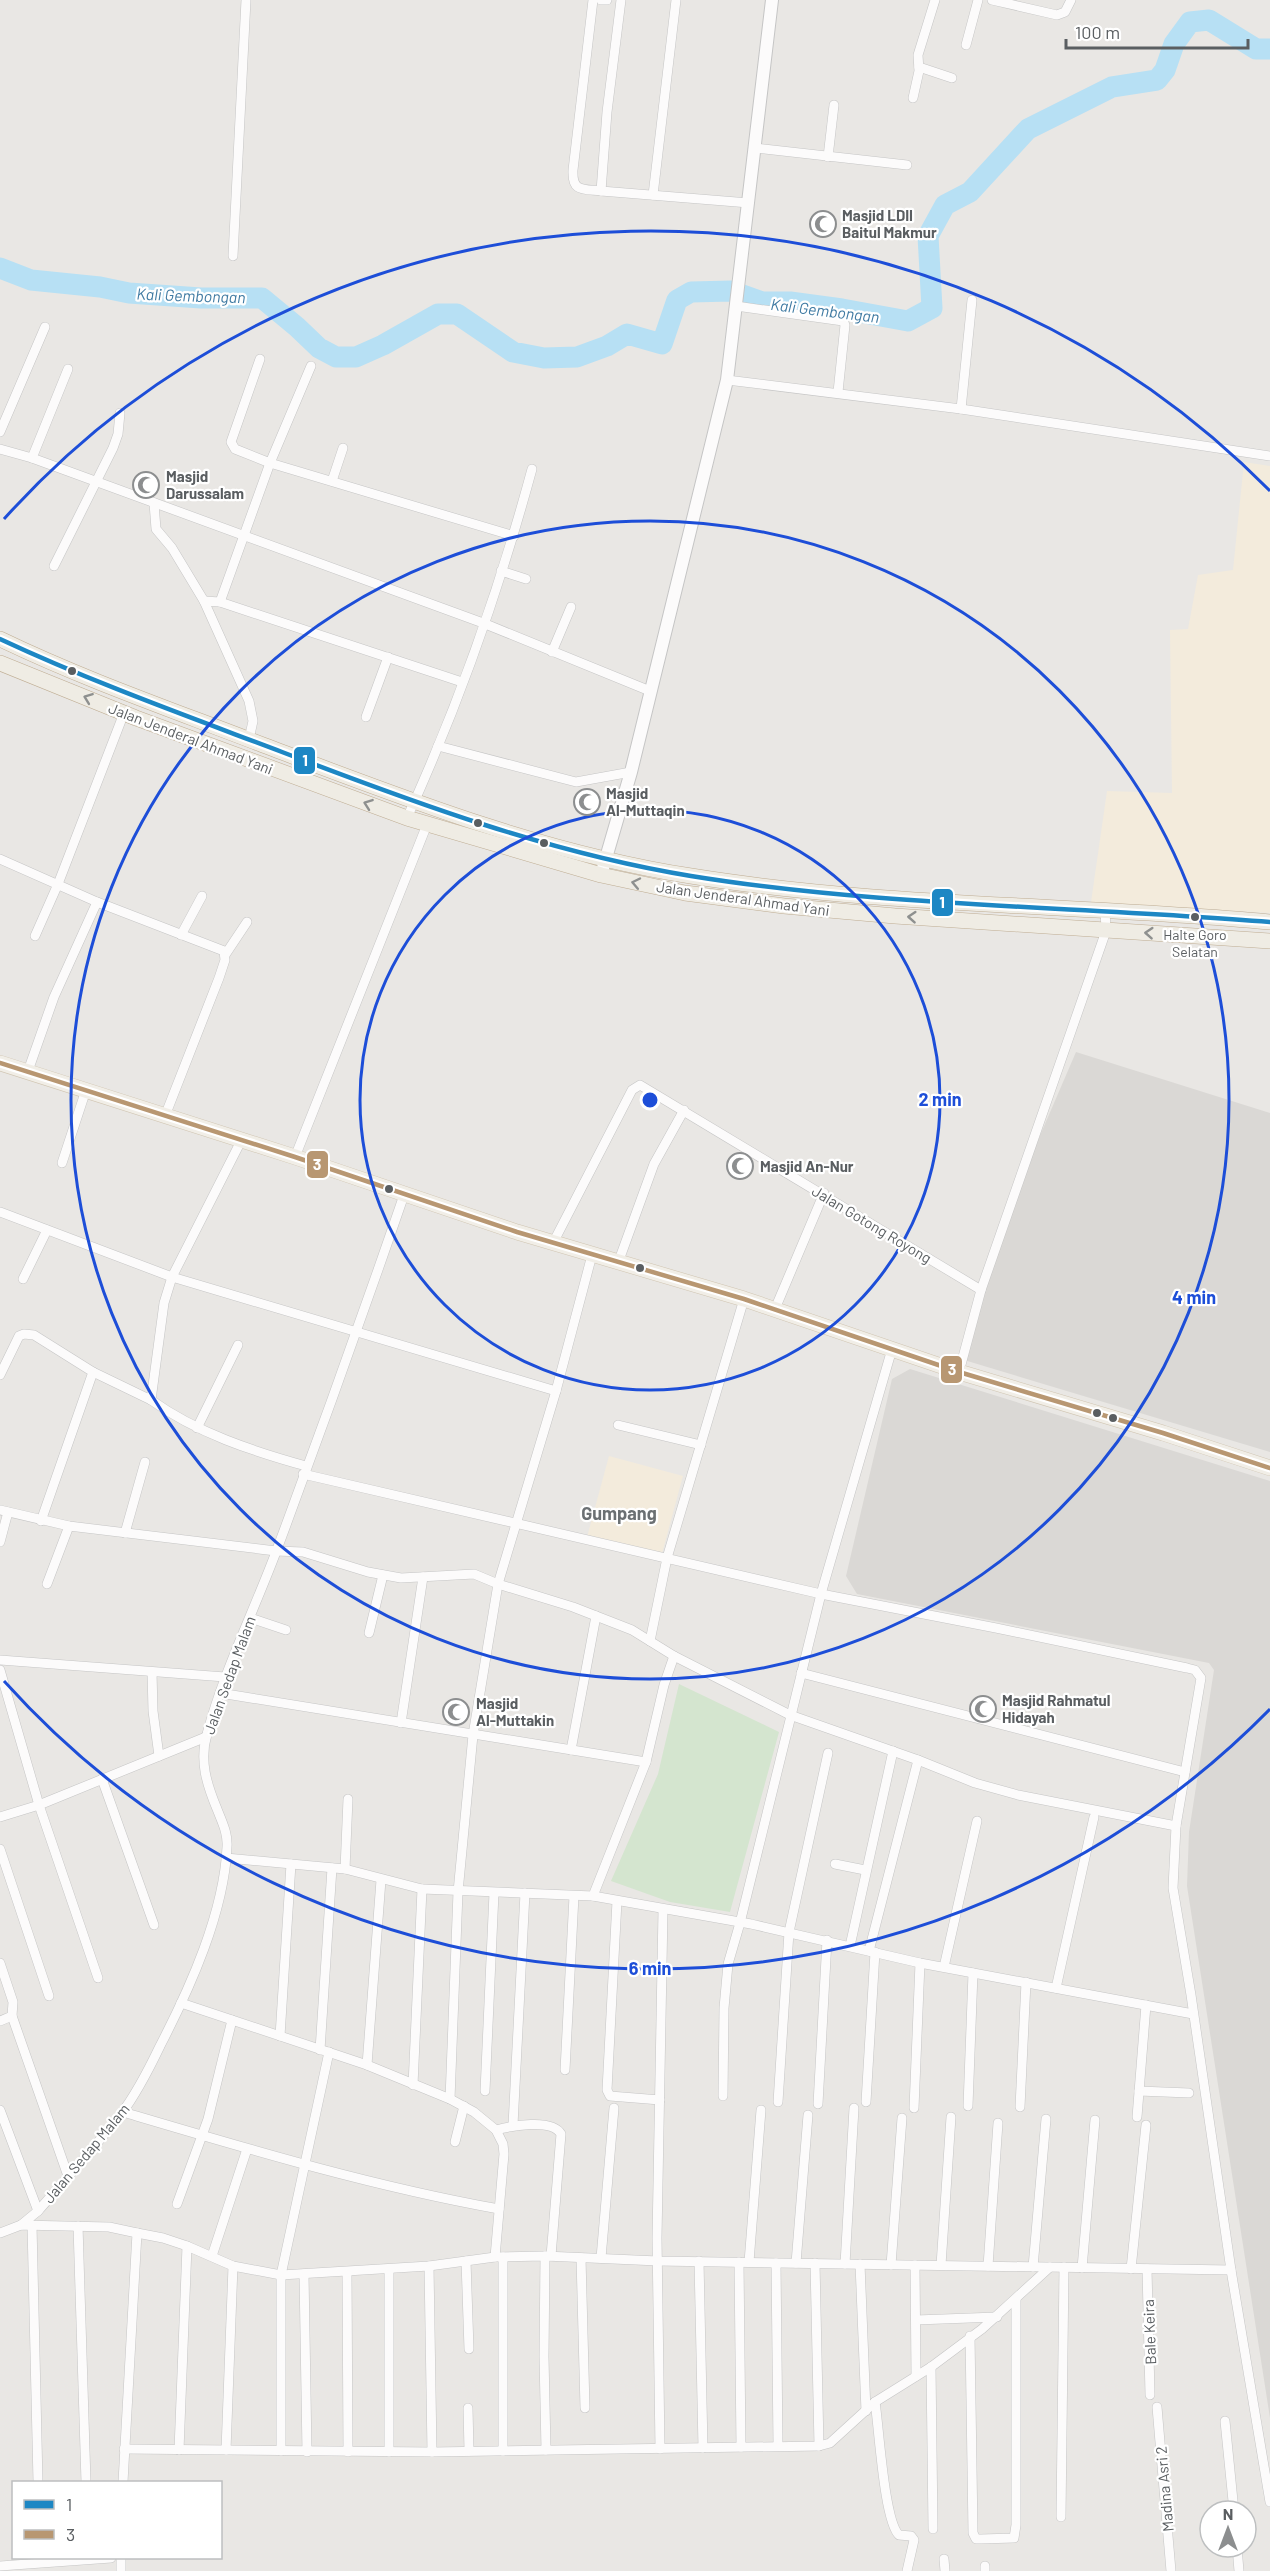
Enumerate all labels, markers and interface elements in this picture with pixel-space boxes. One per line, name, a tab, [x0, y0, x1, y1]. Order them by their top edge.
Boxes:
scale bar	[1066, 12, 1248, 50]
text: 100 m	[1075, 21, 1120, 43]
place label: Masjid LDII Baitul Makmur	[842, 206, 937, 241]
mosque icon: Masjid LDII Baitul Makmur	[808, 209, 838, 239]
water label: Kali Gembongan	[136, 284, 246, 306]
water label: Kali Gembongan	[770, 294, 880, 326]
place label: Masjid Darussalam	[166, 467, 244, 502]
mosque icon: Masjid Darussalam	[131, 470, 161, 500]
unlabelled marker	[66, 665, 78, 677]
one-way arrow	[83, 693, 94, 705]
street label: Jalan Jenderal Ahmad Yani	[106, 698, 276, 778]
line badge: 1	[293, 746, 316, 775]
text: 1	[302, 750, 308, 769]
place label: Masjid Al-Muttaqin	[606, 784, 685, 819]
mosque icon: Masjid Al-Muttaqin	[572, 787, 602, 817]
one-way arrow	[363, 798, 374, 811]
unlabelled marker	[472, 817, 484, 829]
unlabelled marker	[538, 837, 550, 849]
one-way arrow	[631, 877, 641, 890]
street label: Jalan Jenderal Ahmad Yani	[655, 877, 831, 919]
line badge: 1	[931, 888, 954, 917]
text: 1	[939, 892, 945, 911]
one-way arrow	[908, 911, 917, 924]
marker: Halte Goro Selatan	[1189, 911, 1201, 923]
place label: Halte Goro Selatan	[1163, 926, 1227, 960]
one-way arrow	[1144, 927, 1153, 940]
text: 2 min	[918, 1088, 962, 1110]
centre of rings	[640, 1090, 660, 1110]
line badge: 3	[306, 1150, 329, 1179]
mosque icon: Masjid An-Nur	[725, 1151, 755, 1181]
text: 3	[313, 1154, 321, 1173]
place label: Masjid An-Nur	[760, 1157, 854, 1175]
street label: Jalan Gotong Royong	[809, 1181, 935, 1267]
unlabelled marker	[383, 1183, 395, 1195]
unlabelled marker	[634, 1262, 646, 1274]
text: 4 min	[1172, 1286, 1216, 1308]
line badge: 3	[940, 1355, 963, 1384]
text: 3	[948, 1359, 956, 1378]
unlabelled marker	[1091, 1407, 1103, 1419]
unlabelled marker	[1107, 1412, 1119, 1424]
district label: Gumpang	[581, 1502, 657, 1524]
street label: Jalan Sedap Malam	[199, 1614, 259, 1736]
place label: Masjid Rahmatul Hidayah	[1002, 1691, 1110, 1726]
place label: Masjid Al-Muttakin	[476, 1694, 554, 1729]
mosque icon: Masjid Rahmatul Hidayah	[968, 1694, 998, 1724]
mosque icon: Masjid Al-Muttakin	[441, 1697, 471, 1727]
text: 6 min	[629, 1957, 671, 1979]
street label: Jalan Sedap Malam	[39, 2100, 133, 2206]
street label: Bale Keira	[1139, 2299, 1159, 2365]
street label: Madina Asri 2	[1151, 2445, 1177, 2533]
legend	[12, 2481, 222, 2559]
text: 1	[66, 2493, 72, 2515]
north arrow	[1198, 2499, 1258, 2559]
text: N	[1223, 2504, 1233, 2523]
text: 3	[66, 2523, 75, 2545]

